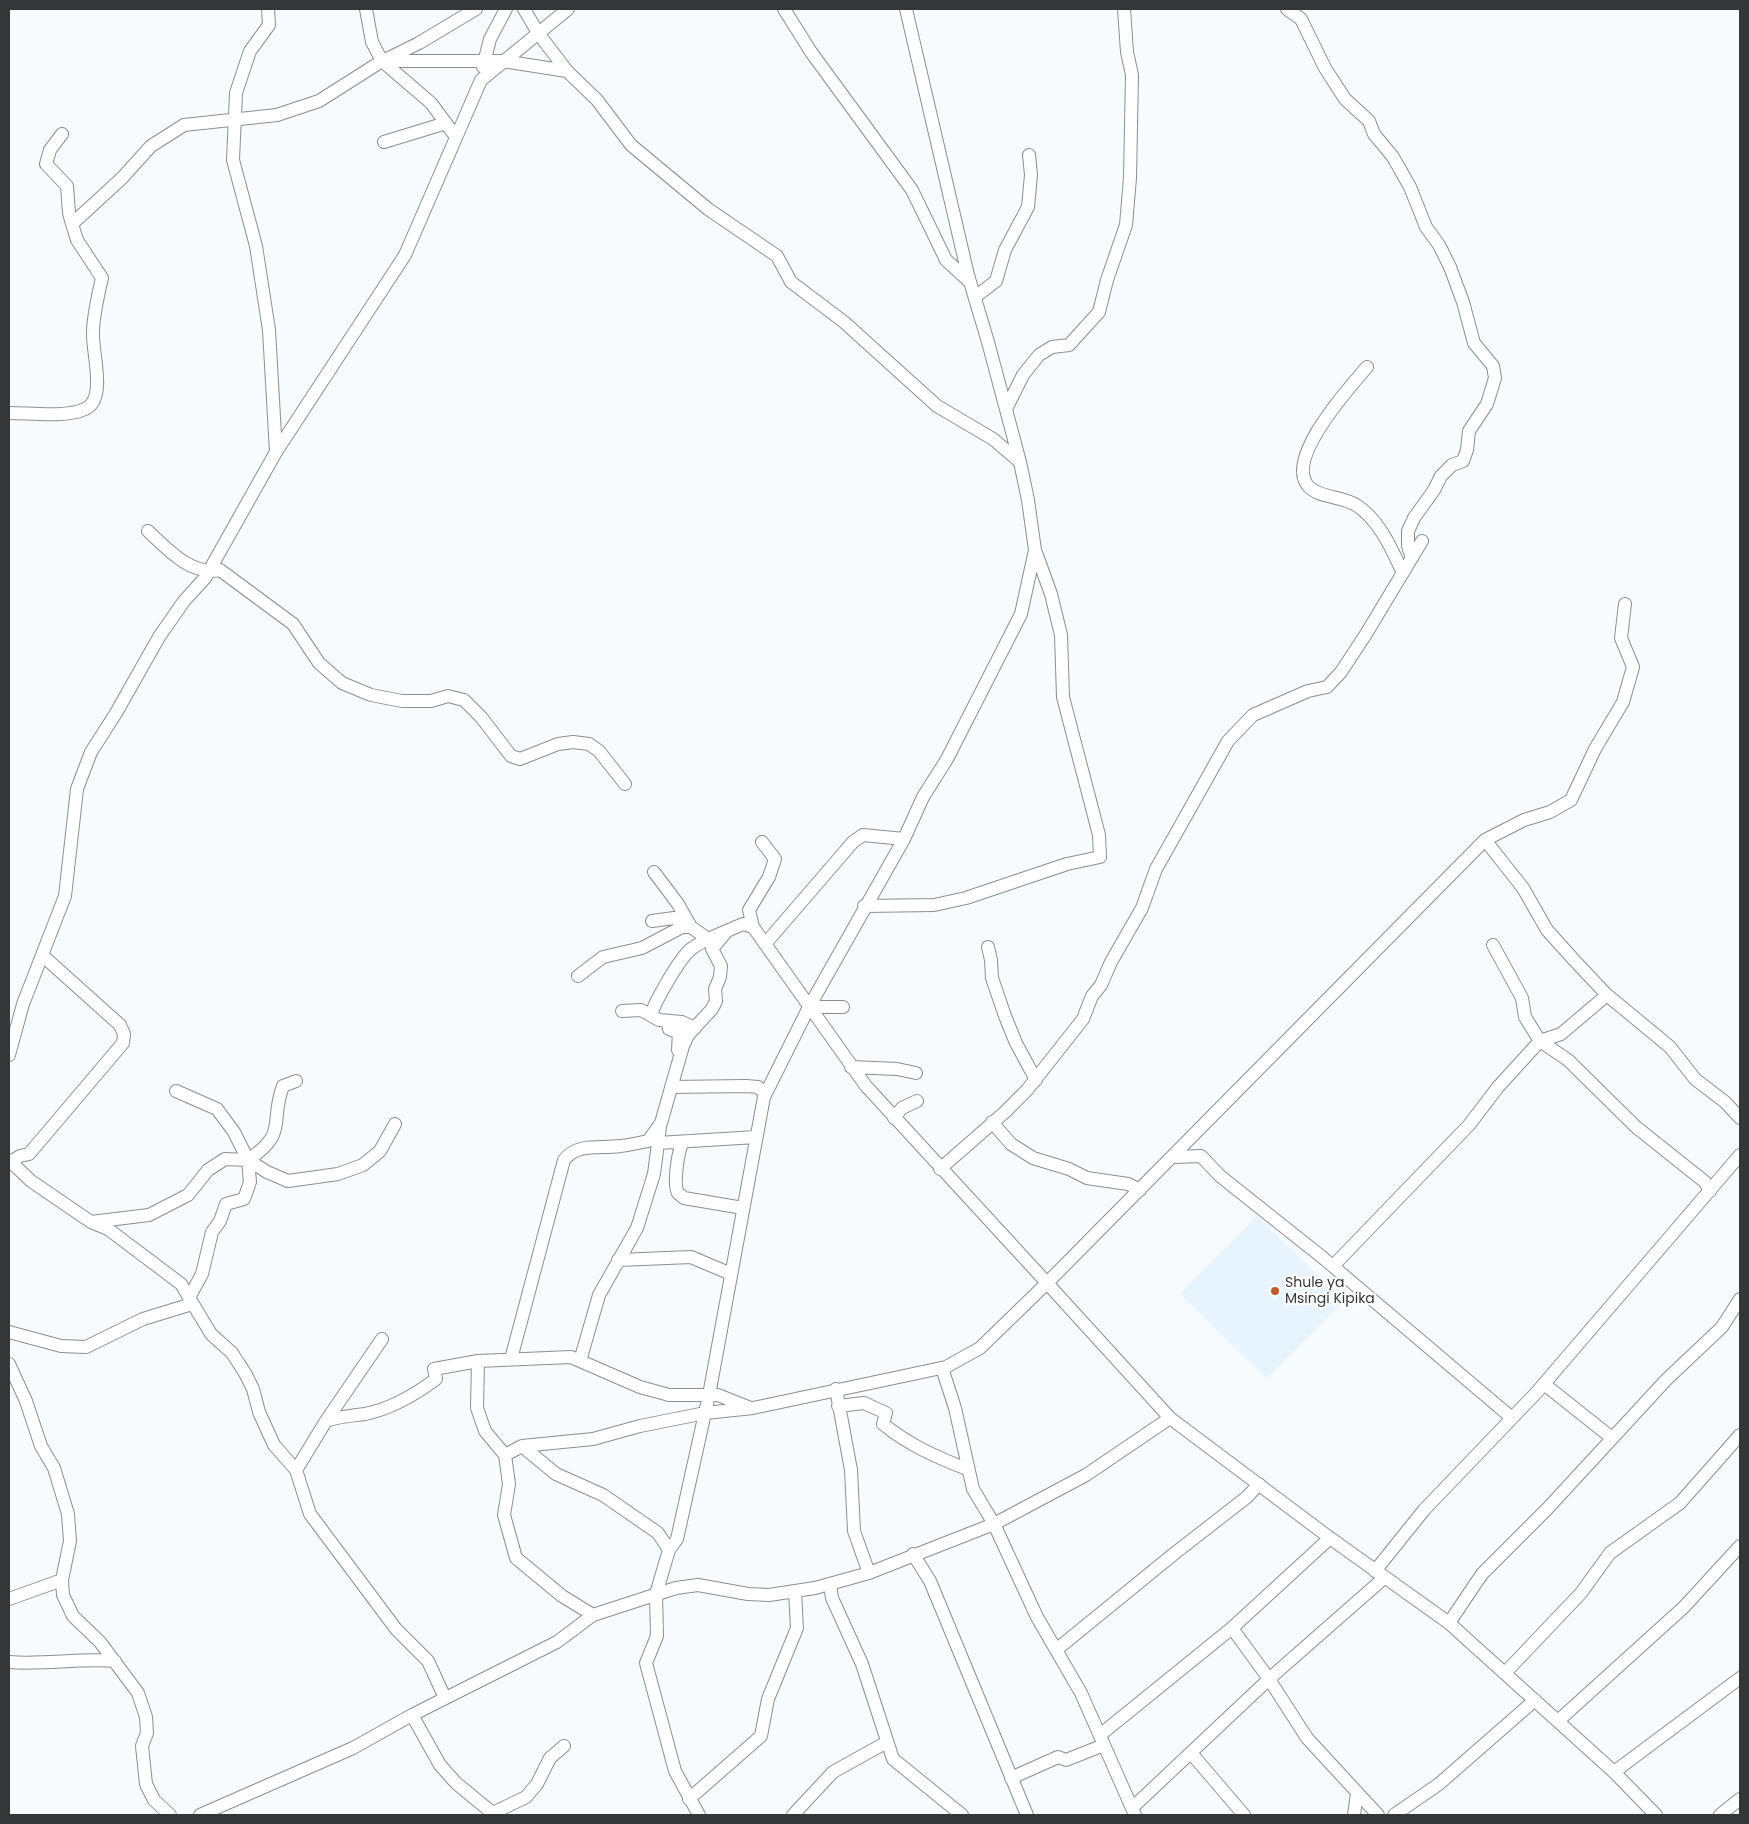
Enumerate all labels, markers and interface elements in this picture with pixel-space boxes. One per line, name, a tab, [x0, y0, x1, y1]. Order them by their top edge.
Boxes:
place label: Shule ya Msingi Kipika	[1285, 1275, 1375, 1308]
marker: Shule ya Msingi Kipika	[1269, 1285, 1281, 1297]

